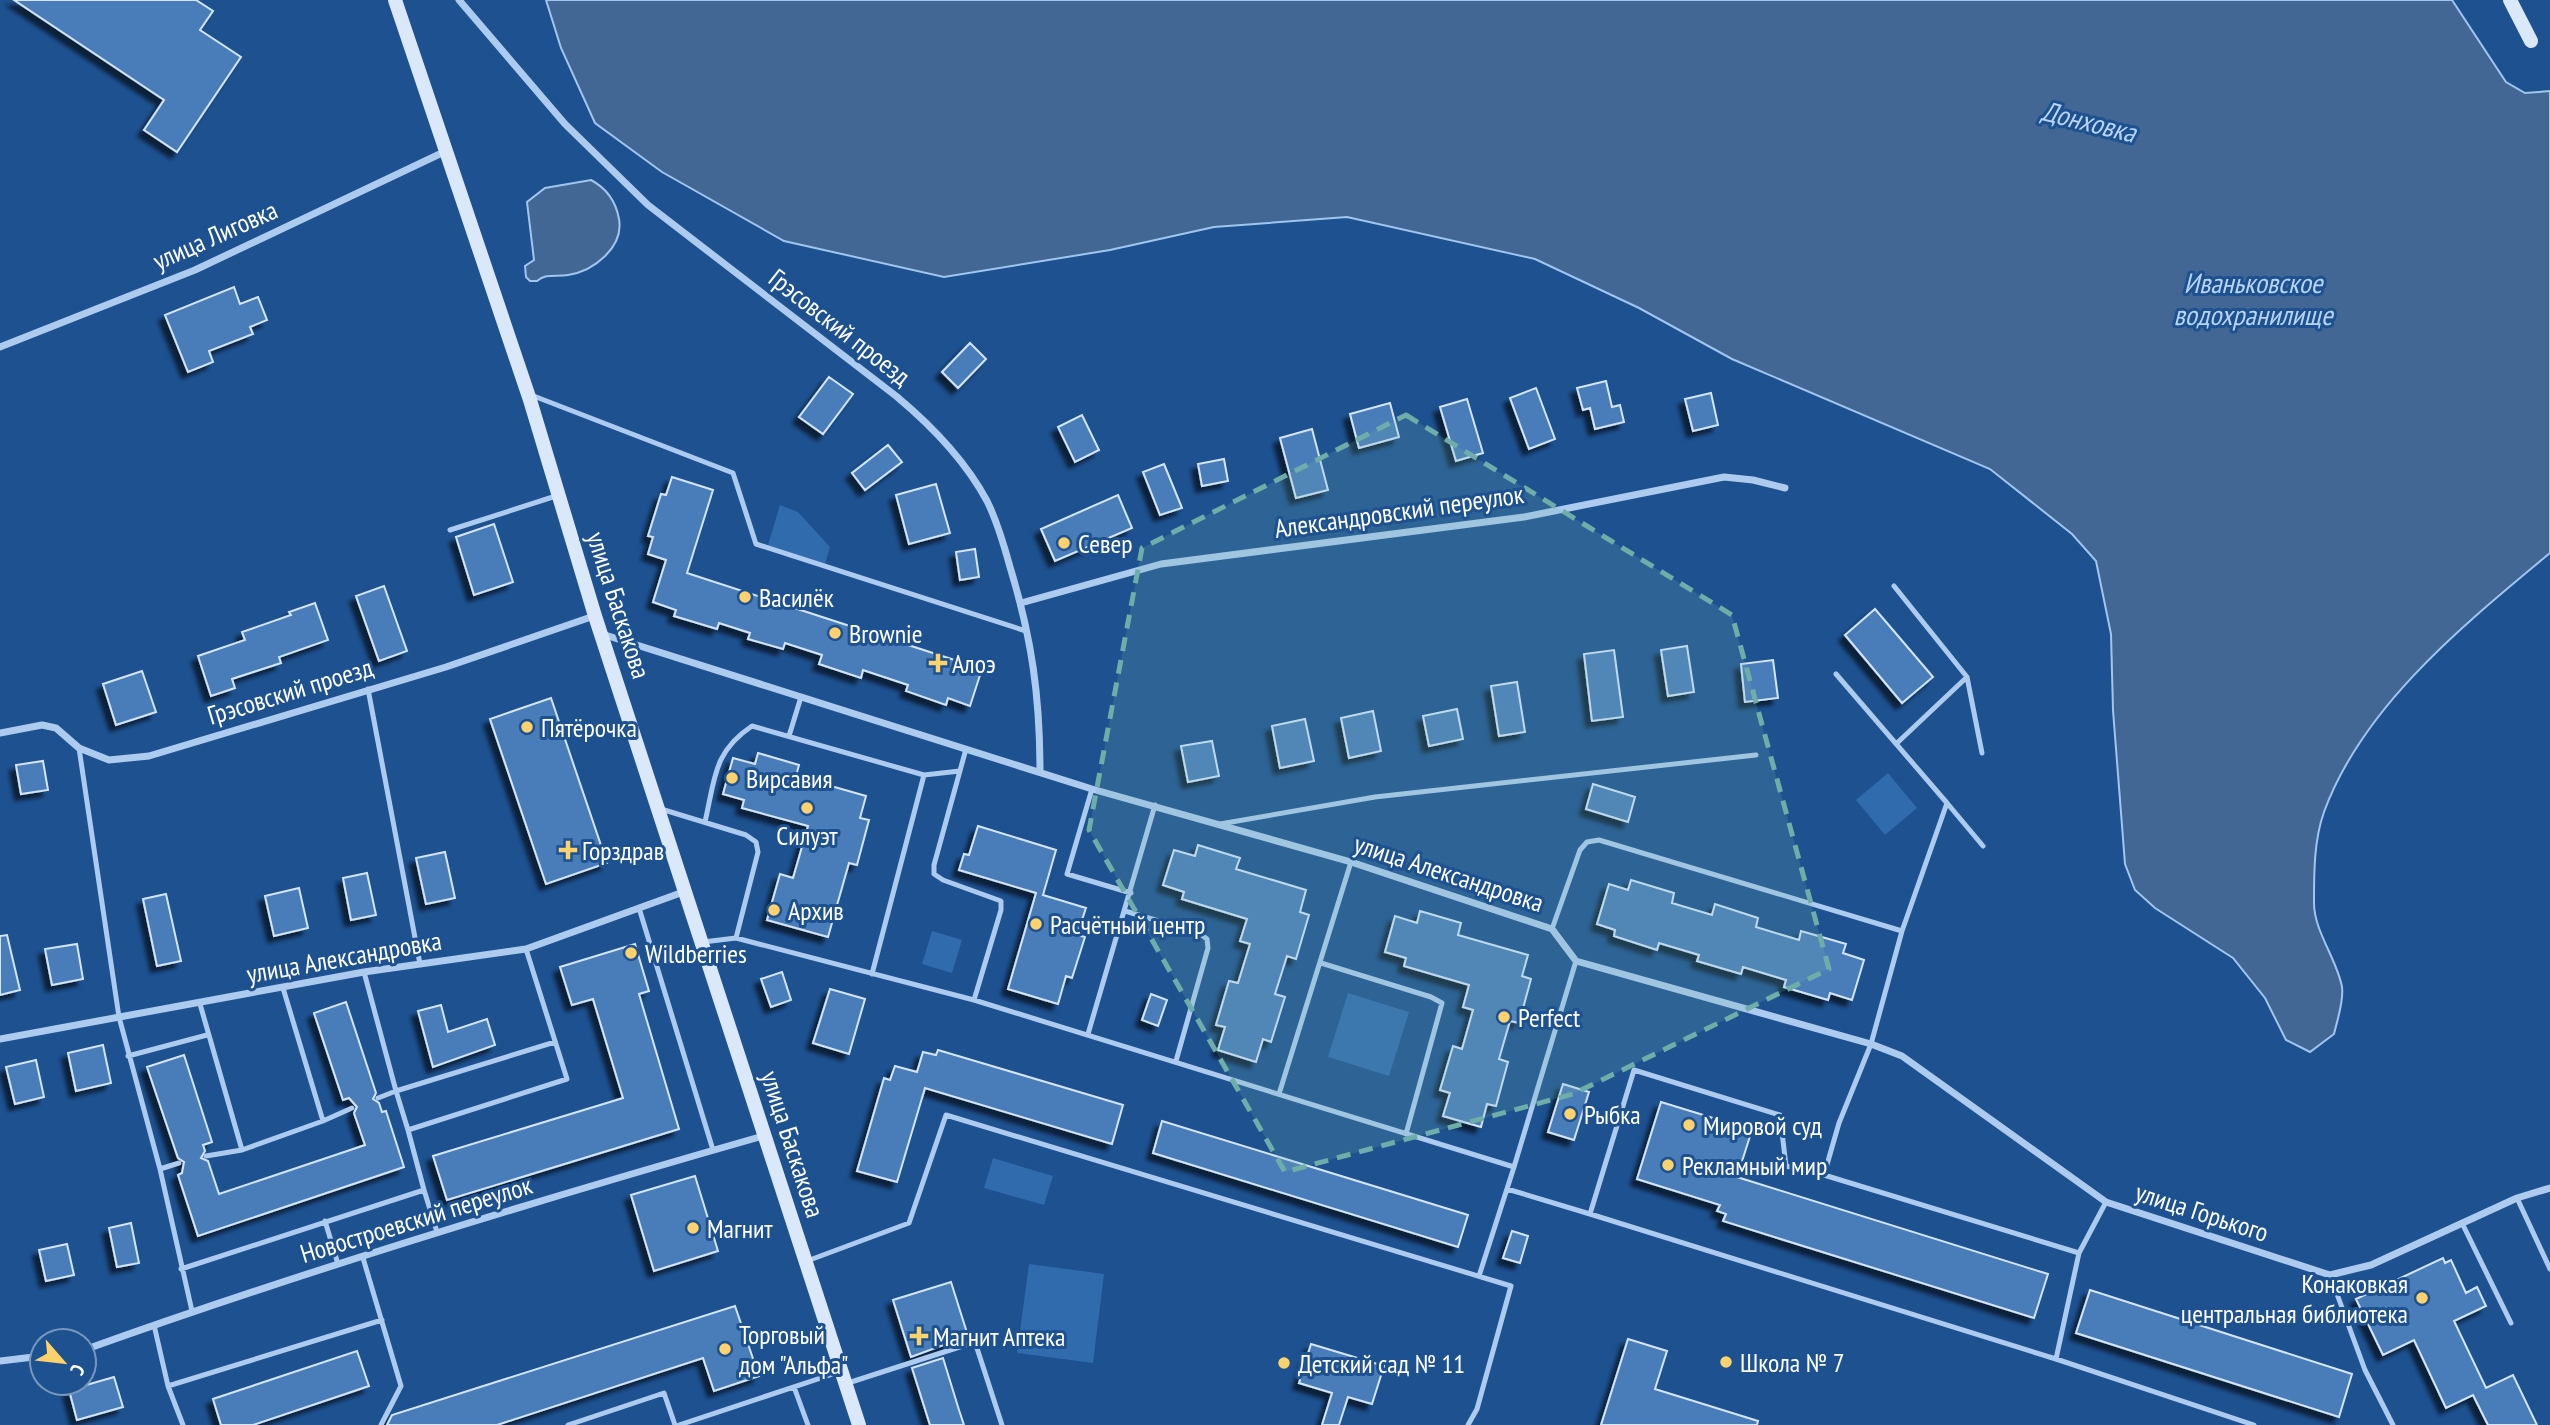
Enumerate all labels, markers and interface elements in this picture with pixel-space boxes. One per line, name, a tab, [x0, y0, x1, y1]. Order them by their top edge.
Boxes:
water label: Донховка	[2037, 91, 2142, 151]
street label: улица Лиговка	[148, 193, 282, 277]
street label: Грэсовский проезд	[762, 261, 918, 393]
water label: Иваньковское водохранилище	[2174, 264, 2335, 333]
street label: Александровский переулок	[1272, 477, 1526, 545]
street label: улица Баскакова	[580, 527, 658, 683]
place label: Север	[1078, 527, 1132, 560]
marker: Север	[1056, 535, 1072, 551]
place label: Василёк	[759, 581, 834, 614]
marker: Василёк	[737, 589, 753, 605]
place label: Brownie	[849, 617, 923, 650]
marker: Brownie	[827, 625, 843, 641]
place label: Алоэ	[952, 647, 996, 680]
street label: Грэсовский проезд	[203, 650, 377, 732]
marker: Алоэ	[930, 655, 946, 671]
place label: Пятёрочка	[541, 711, 637, 744]
marker: Пятёрочка	[519, 719, 535, 735]
place label: Вирсавия	[746, 762, 833, 795]
marker: Вирсавия	[724, 770, 740, 786]
marker: Силуэт	[799, 800, 815, 816]
place label: Силуэт	[776, 819, 838, 852]
street label: улица Александровка	[1350, 827, 1548, 919]
place label: Горздрав	[582, 834, 664, 867]
marker: Горздрав	[560, 842, 576, 858]
place label: Архив	[788, 894, 844, 927]
marker: Архив	[766, 902, 782, 918]
place label: Расчётный центр	[1050, 908, 1205, 941]
marker: Расчётный центр	[1028, 916, 1044, 932]
street label: улица Александровка	[244, 924, 444, 990]
place label: Wildberries	[645, 937, 747, 970]
marker: Wildberries	[623, 945, 639, 961]
place label: Perfect	[1518, 1001, 1580, 1034]
marker: Perfect	[1496, 1009, 1512, 1025]
street label: улица Баскакова	[754, 1066, 832, 1222]
place label: Рыбка	[1584, 1098, 1641, 1131]
marker: Рыбка	[1562, 1106, 1578, 1122]
place label: Мировой суд	[1703, 1109, 1822, 1142]
marker: Мировой суд	[1681, 1117, 1697, 1133]
place label: Рекламный мир	[1682, 1149, 1827, 1182]
marker: Рекламный мир	[1660, 1157, 1676, 1173]
street label: Новостроевский переулок	[296, 1168, 536, 1270]
street label: улица Горького	[2131, 1175, 2273, 1249]
place label: Магнит	[707, 1212, 773, 1245]
marker: Магнит	[685, 1220, 701, 1236]
place label: Конаковкая центральная библиотека	[2181, 1267, 2408, 1330]
marker: Конаковкая центральная библиотека	[2414, 1290, 2430, 1306]
place label: Торговый дом "Альфа"	[739, 1318, 849, 1381]
place label: Магнит Аптека	[933, 1320, 1066, 1353]
north arrow	[28, 1327, 98, 1397]
marker: Магнит Аптека	[911, 1328, 927, 1344]
marker: Торговый дом "Альфа"	[717, 1341, 733, 1357]
place label: Школа № 7	[1740, 1346, 1844, 1379]
place label: Детский сад № 11	[1298, 1347, 1465, 1380]
marker: Школа № 7	[1718, 1354, 1734, 1370]
marker: Детский сад № 11	[1276, 1355, 1292, 1371]
text: С	[65, 1361, 91, 1380]

